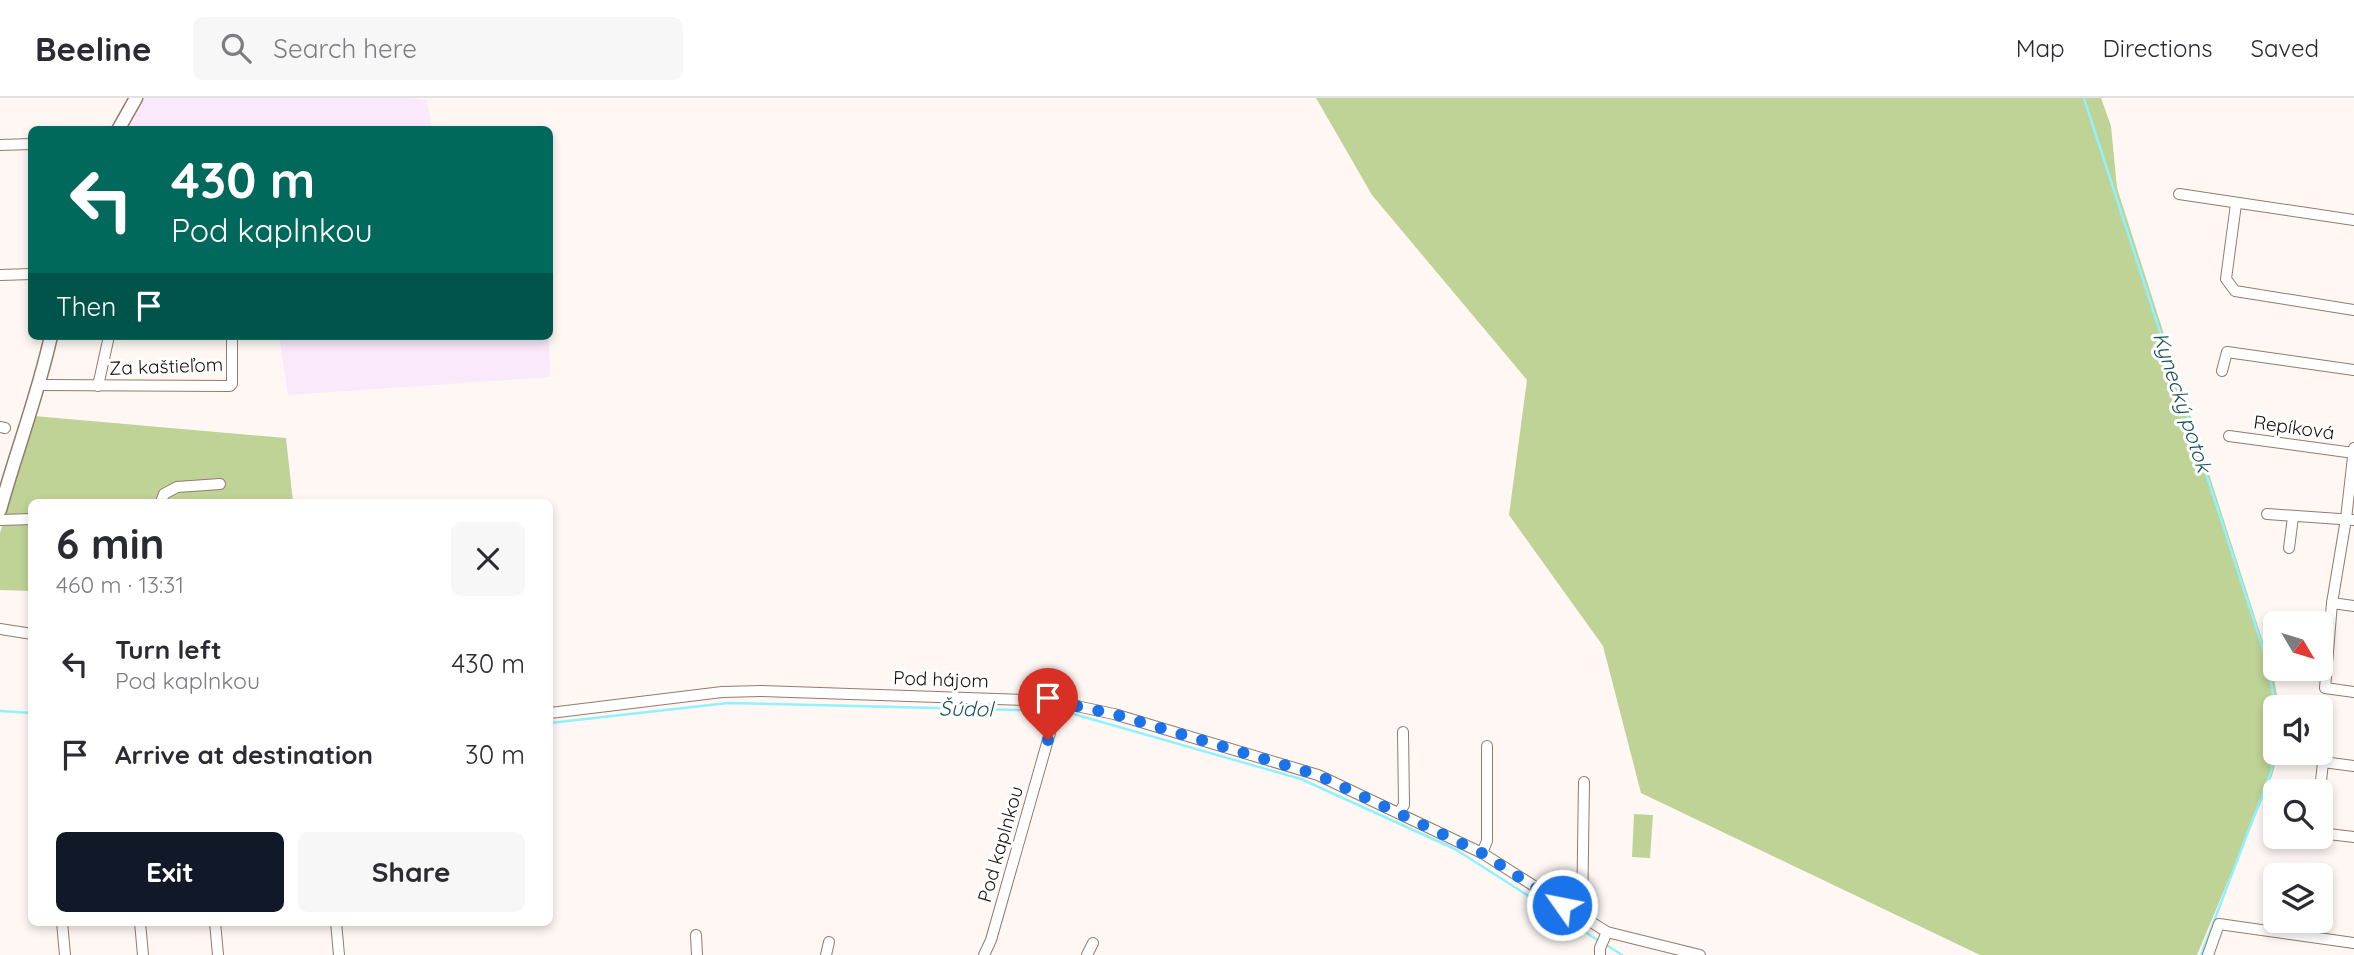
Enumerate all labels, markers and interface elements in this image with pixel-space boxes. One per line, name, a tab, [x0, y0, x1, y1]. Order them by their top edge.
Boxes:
search box	[193, 17, 683, 80]
text: Beeline	[35, 28, 151, 69]
icon: search	[217, 29, 255, 67]
text: Search here	[273, 32, 417, 65]
text: Map	[2016, 33, 2065, 63]
text: Directions	[2103, 33, 2213, 63]
text: Saved	[2251, 33, 2319, 63]
text: 430 m	[171, 149, 315, 210]
icon: left	[56, 154, 147, 245]
text: Pod kaplnkou	[171, 210, 373, 250]
icon: arrive	[130, 287, 168, 325]
text: Then	[56, 290, 116, 323]
water label: Kynecký potok	[2148, 329, 2218, 477]
street label: Za kaštieľom	[109, 352, 223, 380]
street label: Repíková	[2252, 409, 2336, 445]
text: 6 min	[56, 517, 165, 570]
button: close	[451, 522, 525, 596]
text: 460 m · 13:31	[56, 570, 184, 599]
north arrow	[2263, 611, 2333, 681]
map controls	[2263, 611, 2333, 933]
text: Turn left	[115, 633, 222, 666]
icon: left	[56, 645, 94, 683]
text: 430 m	[451, 647, 525, 680]
street label: Pod hájom	[893, 665, 989, 693]
text: Pod kaplnkou	[115, 666, 260, 695]
pin	[1018, 668, 1078, 740]
icon: arrive	[1029, 679, 1067, 717]
water label: Šúdol	[939, 695, 995, 722]
button: sound	[2263, 695, 2333, 765]
icon: arrive	[56, 736, 94, 774]
text: Arrive at destination	[115, 738, 373, 771]
text: 30 m	[465, 738, 525, 771]
button: search	[2263, 779, 2333, 849]
street label: Pod kaplnkou	[972, 783, 1028, 905]
button: Exit	[56, 832, 284, 912]
button: Share	[298, 832, 525, 912]
button: layers	[2263, 863, 2333, 933]
position arrow	[1525, 868, 1599, 942]

